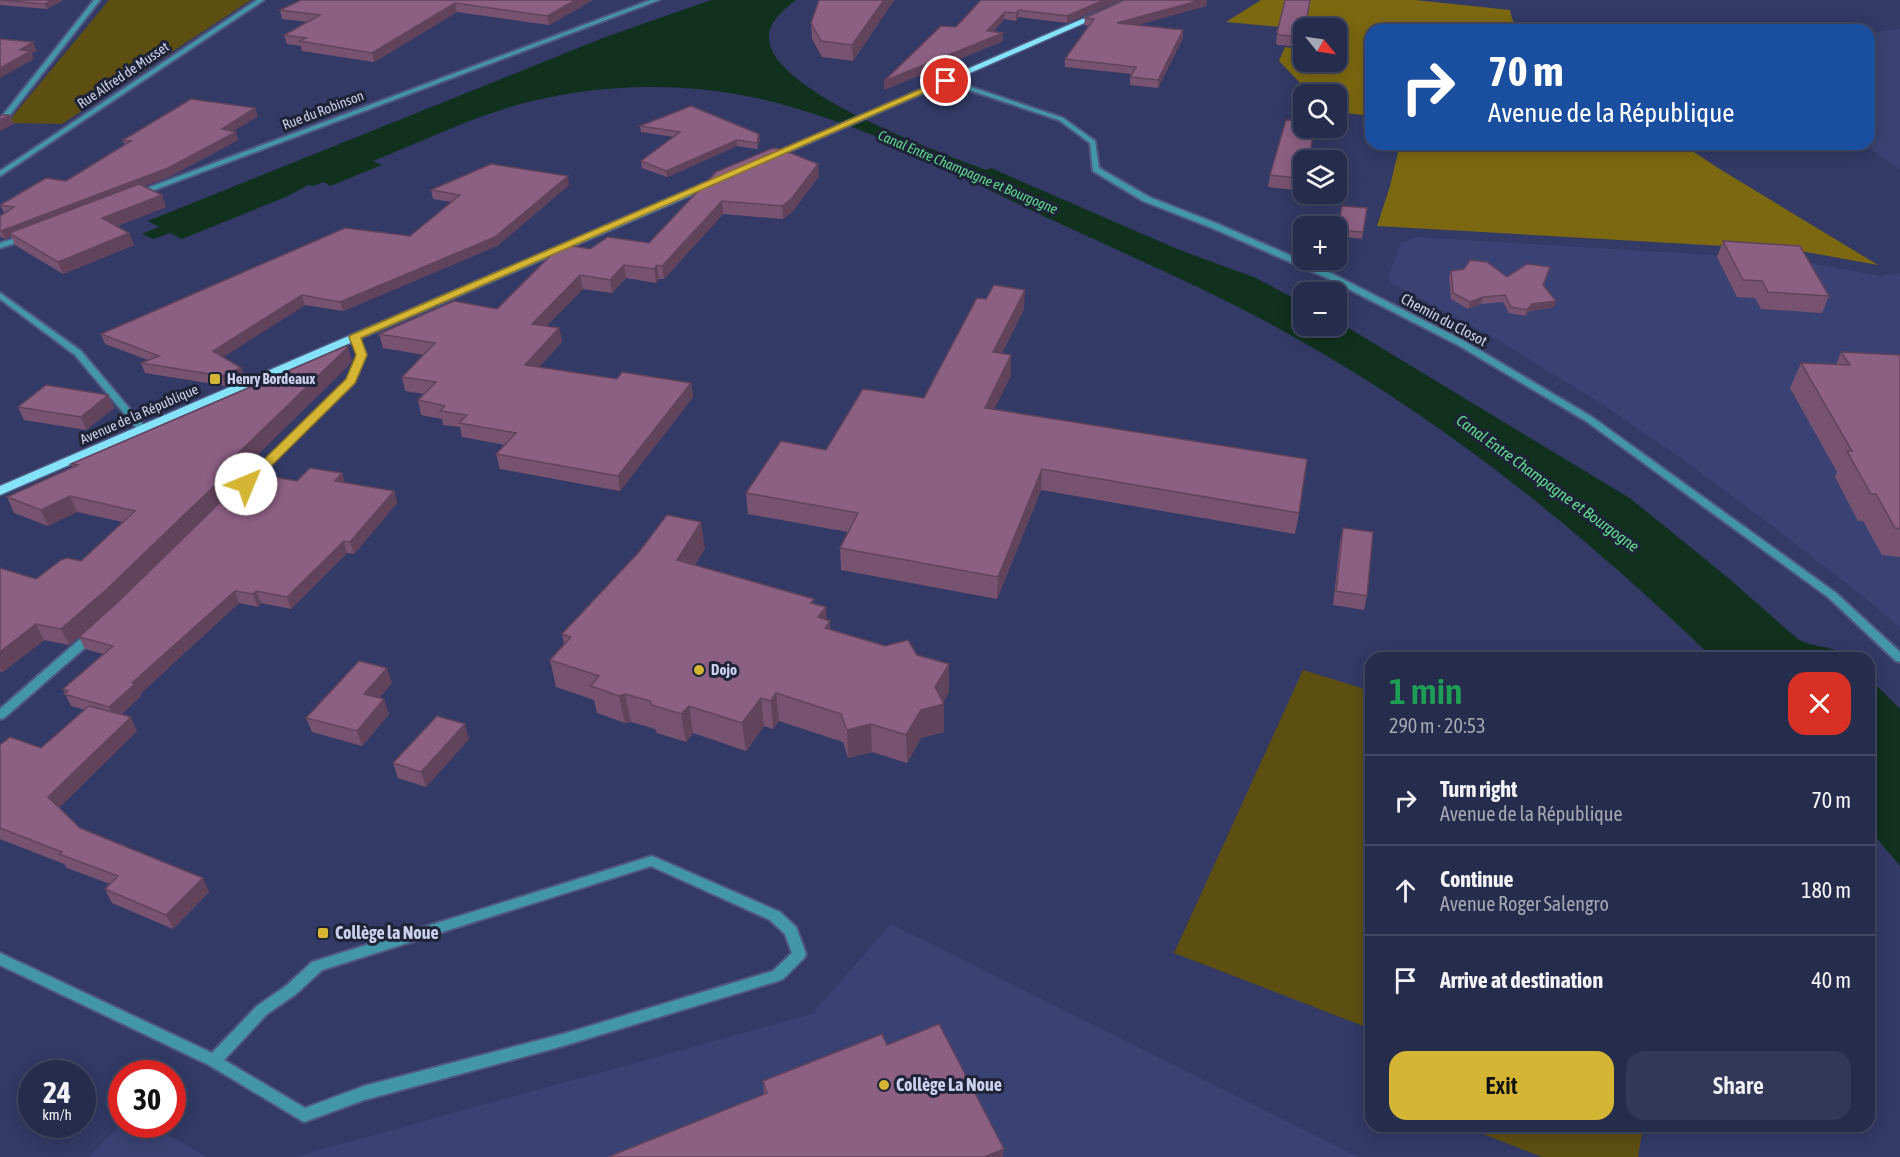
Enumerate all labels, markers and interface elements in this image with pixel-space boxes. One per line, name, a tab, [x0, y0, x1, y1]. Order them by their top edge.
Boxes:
north arrow	[1293, 18, 1347, 72]
map controls	[1293, 18, 1347, 336]
street label: Rue Alfred de Musset	[74, 39, 172, 111]
text: 70 m	[1488, 47, 1563, 95]
icon: right	[1389, 48, 1467, 126]
pin	[920, 55, 971, 106]
icon: arrive	[929, 64, 962, 97]
button: search	[1293, 84, 1347, 138]
street label: Rue du Robinson	[280, 87, 366, 133]
text: Avenue de la République	[1488, 97, 1734, 128]
water label: Canal Entre Champagne et Bourgogne	[876, 127, 1060, 217]
button: layers	[1293, 150, 1347, 204]
button: +	[1293, 216, 1347, 270]
button: −	[1293, 282, 1347, 336]
street label: Chemin du Closot	[1398, 290, 1490, 349]
place label: Henry Bordeaux	[227, 370, 315, 387]
marker: Henry Bordeaux	[208, 372, 222, 386]
street label: Avenue de la République	[77, 381, 201, 447]
water label: Canal Entre Champagne et Bourgogne	[1453, 411, 1643, 556]
position arrow	[214, 452, 278, 516]
place label: Dojo	[711, 661, 737, 678]
marker: Dojo	[692, 663, 706, 677]
text: 1 min	[1389, 670, 1463, 712]
button: close	[1788, 672, 1851, 735]
text: 290 m · 20:53	[1389, 714, 1486, 737]
text: Turn right	[1440, 776, 1517, 802]
icon: right	[1389, 784, 1422, 817]
text: 70 m	[1811, 787, 1851, 813]
text: Avenue de la République	[1440, 802, 1623, 825]
text: Continue	[1440, 866, 1514, 892]
icon: ahead	[1389, 874, 1422, 907]
text: 180 m	[1801, 877, 1851, 903]
text: Avenue Roger Salengro	[1440, 892, 1609, 915]
place label: Collège la Noue	[335, 922, 439, 943]
marker: Collège la Noue	[316, 926, 330, 940]
icon: arrive	[1389, 964, 1422, 997]
text: Arrive at destination	[1440, 967, 1603, 993]
text: 40 m	[1811, 967, 1851, 993]
button: Exit	[1389, 1051, 1614, 1120]
button: Share	[1626, 1051, 1851, 1120]
speed limit sign: 30	[108, 1060, 186, 1138]
place label: Collège La Noue	[896, 1074, 1002, 1095]
text: 24	[43, 1075, 71, 1109]
marker: Collège La Noue	[877, 1078, 891, 1092]
text: km/h	[42, 1106, 72, 1123]

